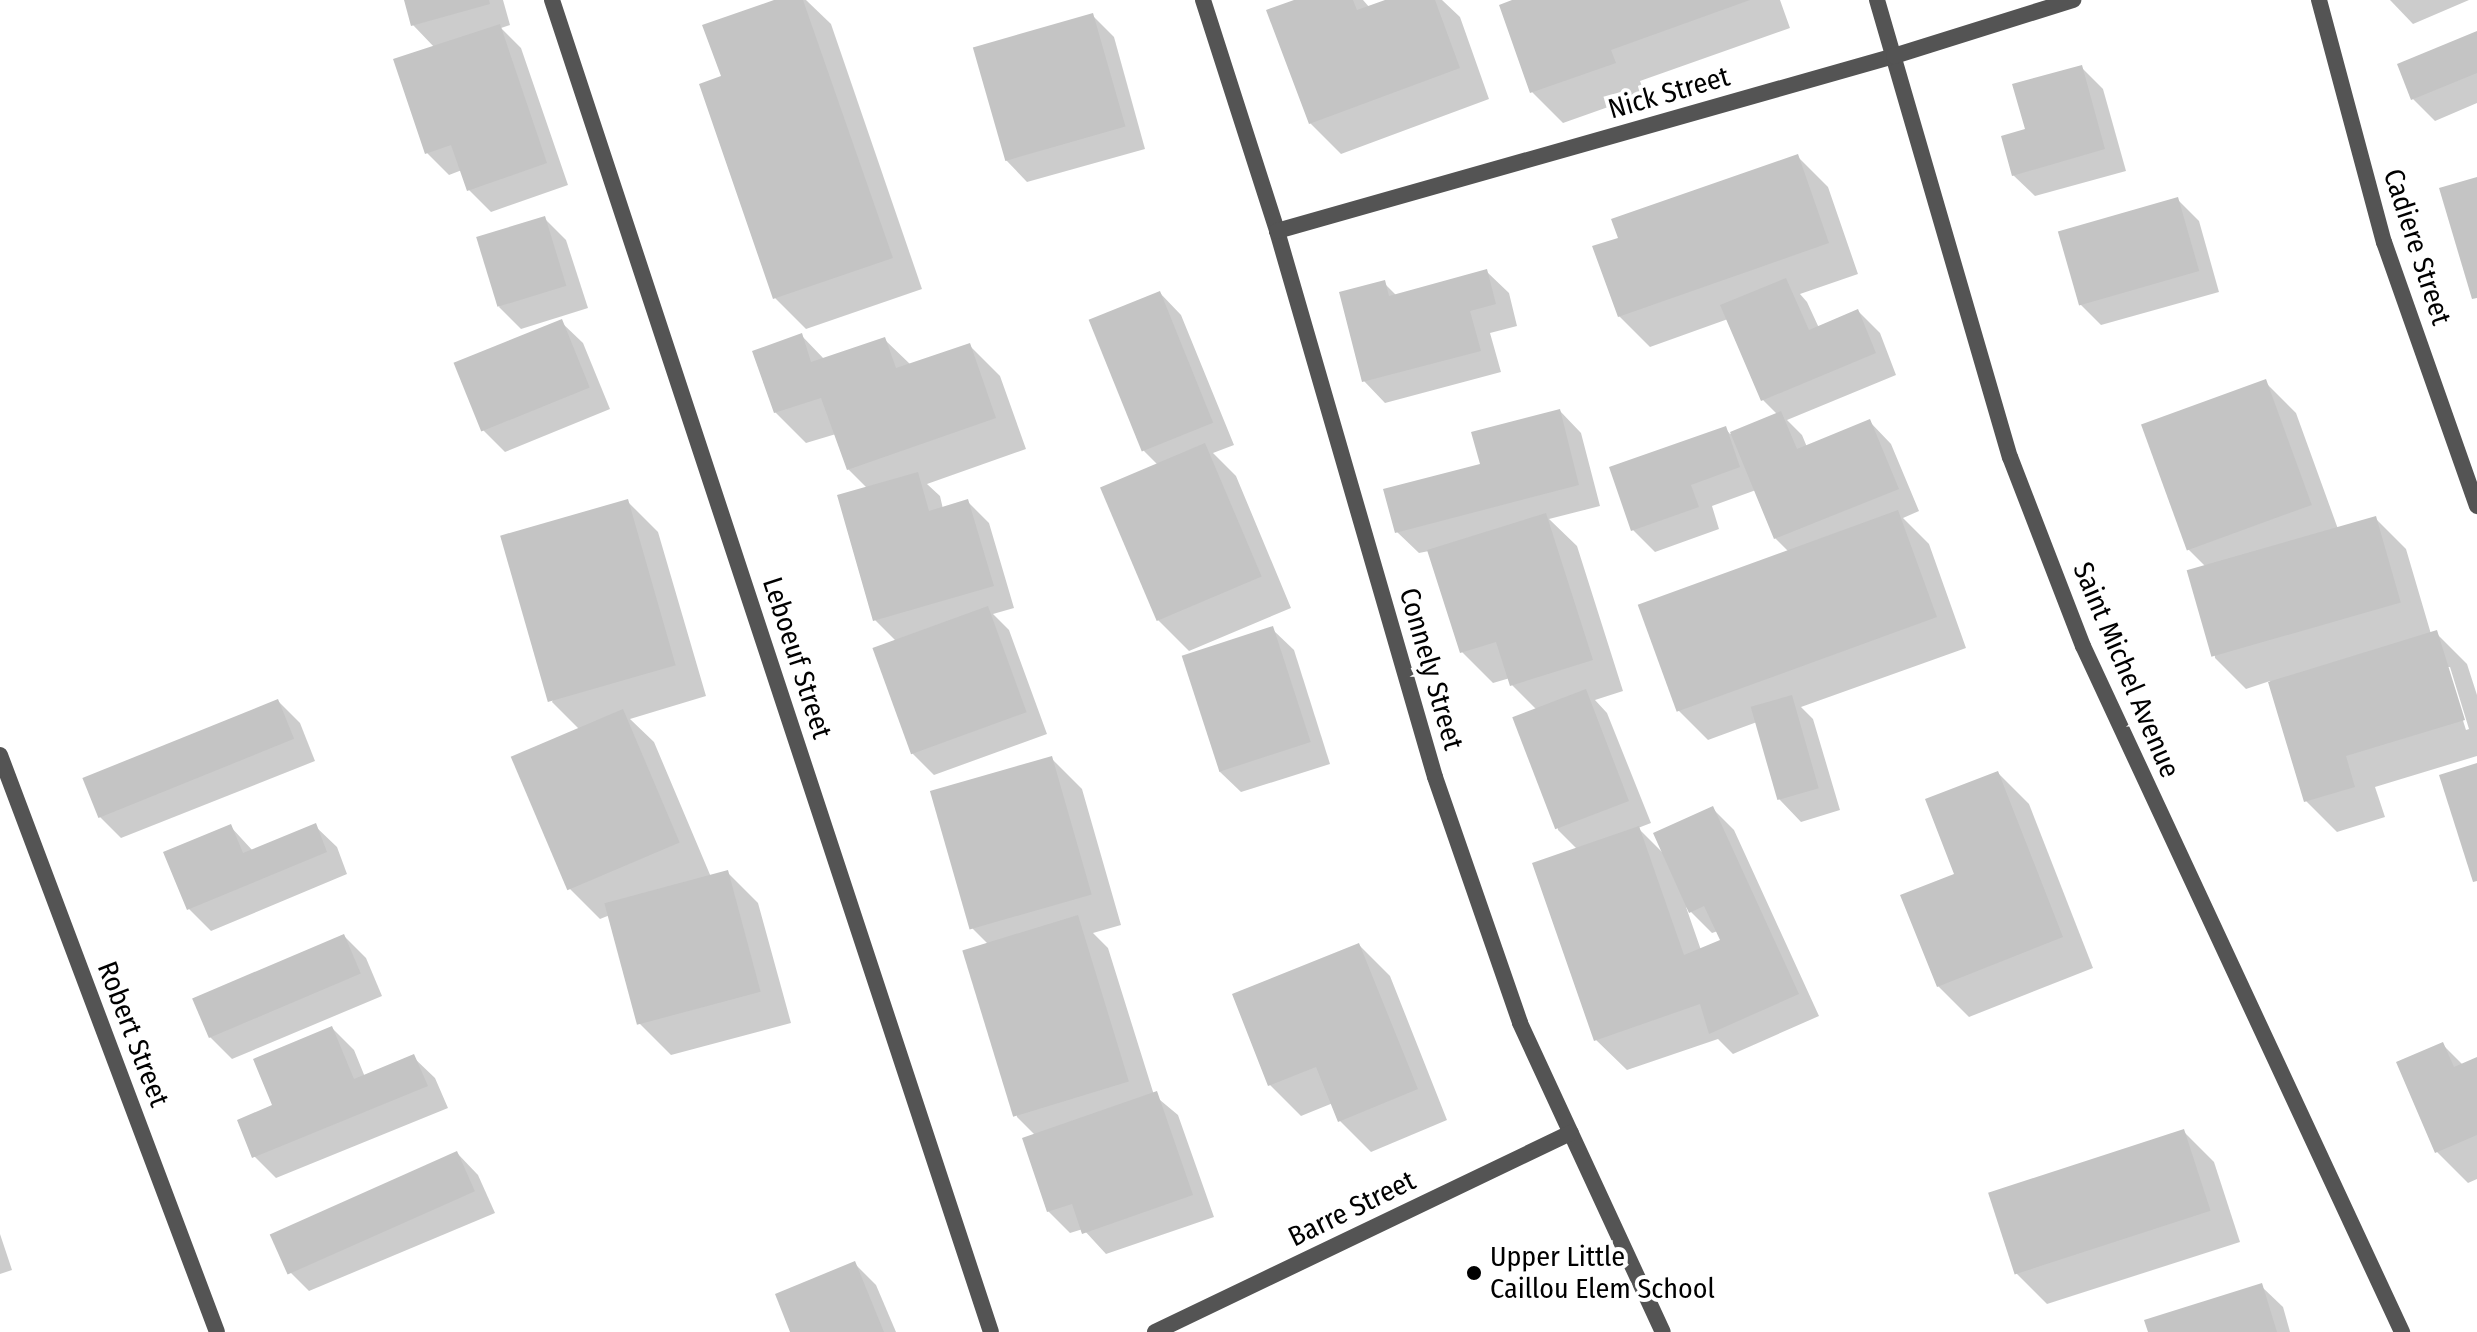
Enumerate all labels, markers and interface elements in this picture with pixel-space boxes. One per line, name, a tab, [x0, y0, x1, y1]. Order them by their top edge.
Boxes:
street label: Nick Street	[1605, 60, 1733, 126]
street label: Cadiere Street	[2376, 165, 2458, 329]
street label: Saint Michel Avenue	[2065, 557, 2187, 783]
street label: Leboeuf Street	[755, 573, 839, 743]
street label: Connely Street	[1392, 584, 1470, 754]
street label: Robert Street	[90, 957, 176, 1111]
street label: Barre Street	[1283, 1164, 1421, 1254]
place label: Upper Little Caillou Elem School	[1490, 1240, 1715, 1306]
marker: Upper Little Caillou Elem School	[1465, 1264, 1483, 1282]

